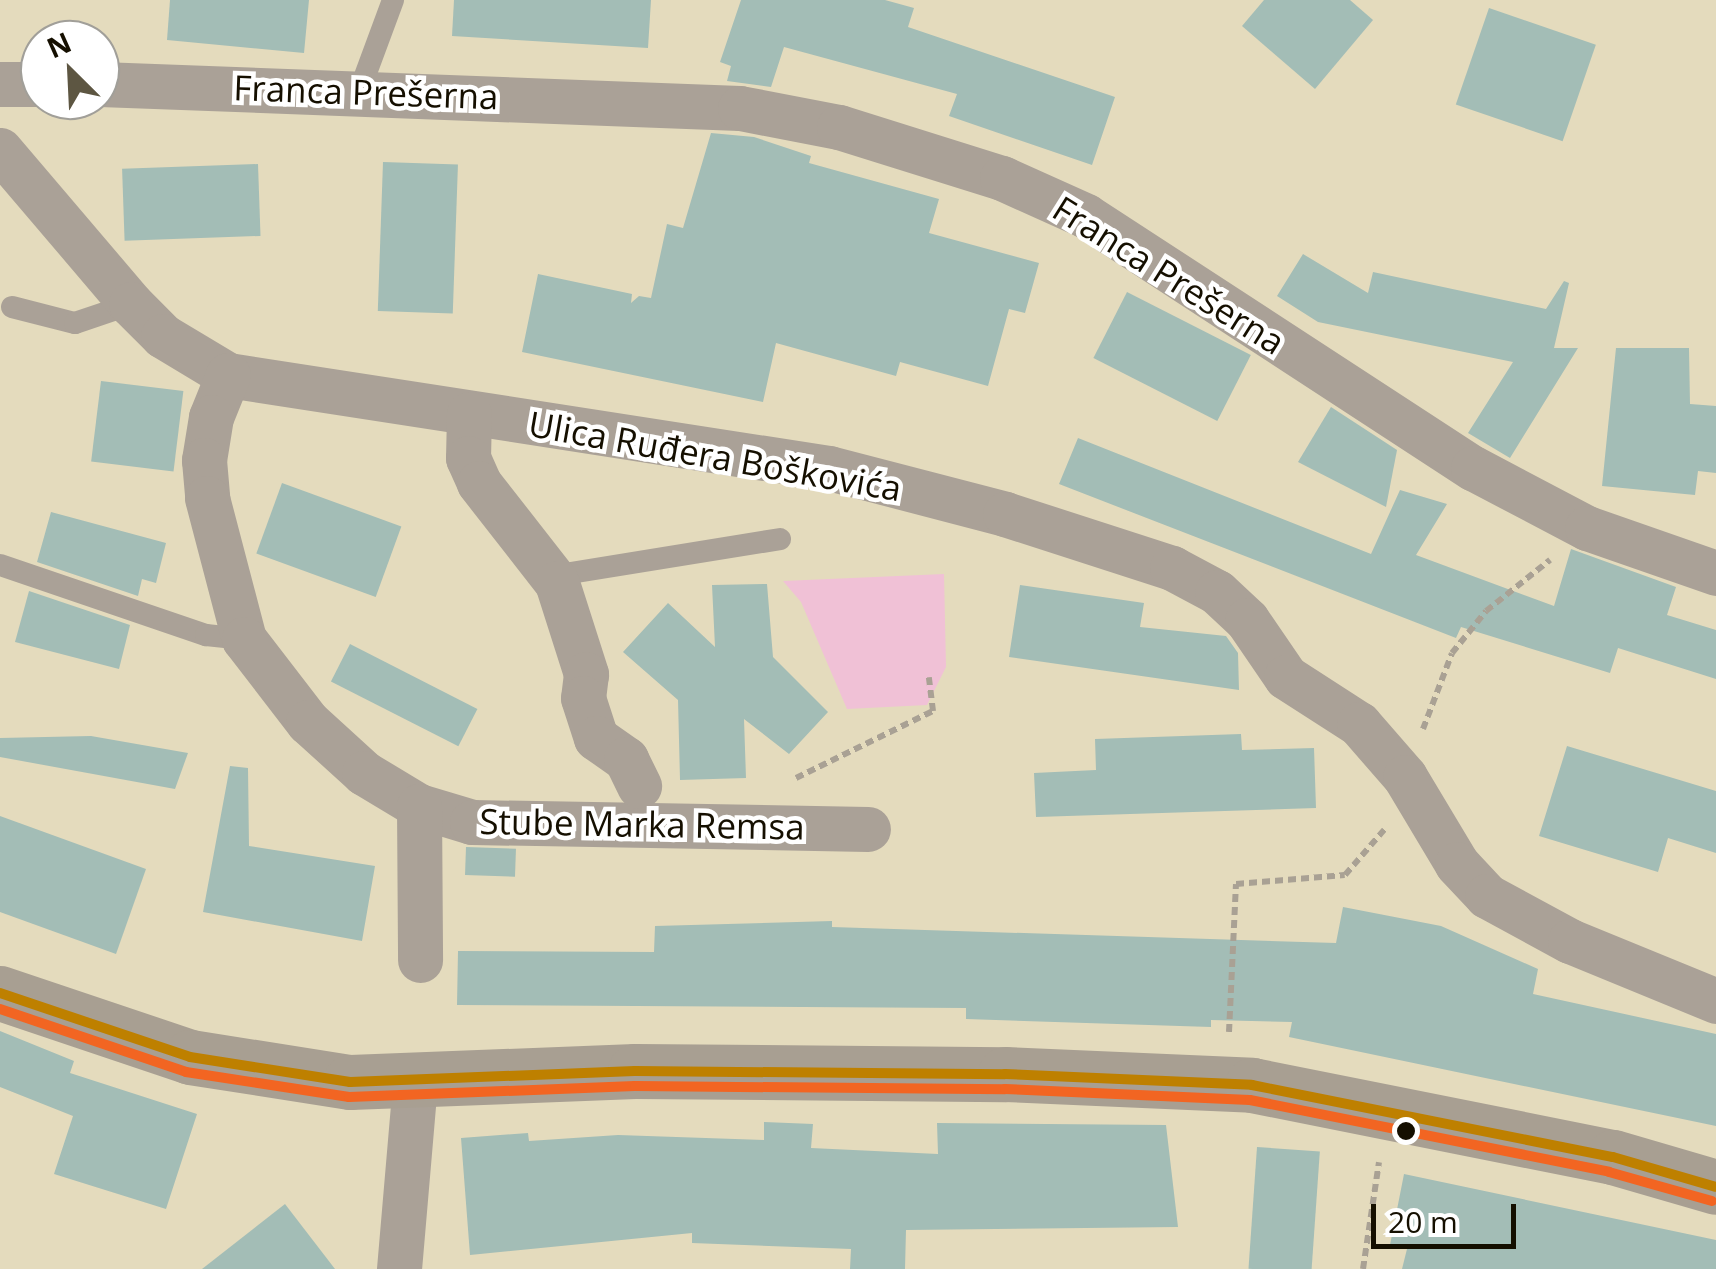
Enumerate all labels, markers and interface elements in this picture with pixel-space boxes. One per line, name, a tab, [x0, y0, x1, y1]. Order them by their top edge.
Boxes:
north arrow	[20, 20, 120, 120]
text: N	[40, 22, 77, 66]
street label: Franca Prešerna	[233, 66, 499, 118]
street label: Franca Prešerna	[1045, 187, 1293, 363]
street label: Ulica Ruđera Boškovića	[525, 403, 905, 509]
street label: Stube Marka Remsa	[479, 800, 805, 848]
unlabelled marker	[1396, 1121, 1416, 1141]
scale bar	[1376, 1184, 1521, 1246]
text: 20 m	[1388, 1201, 1458, 1242]

